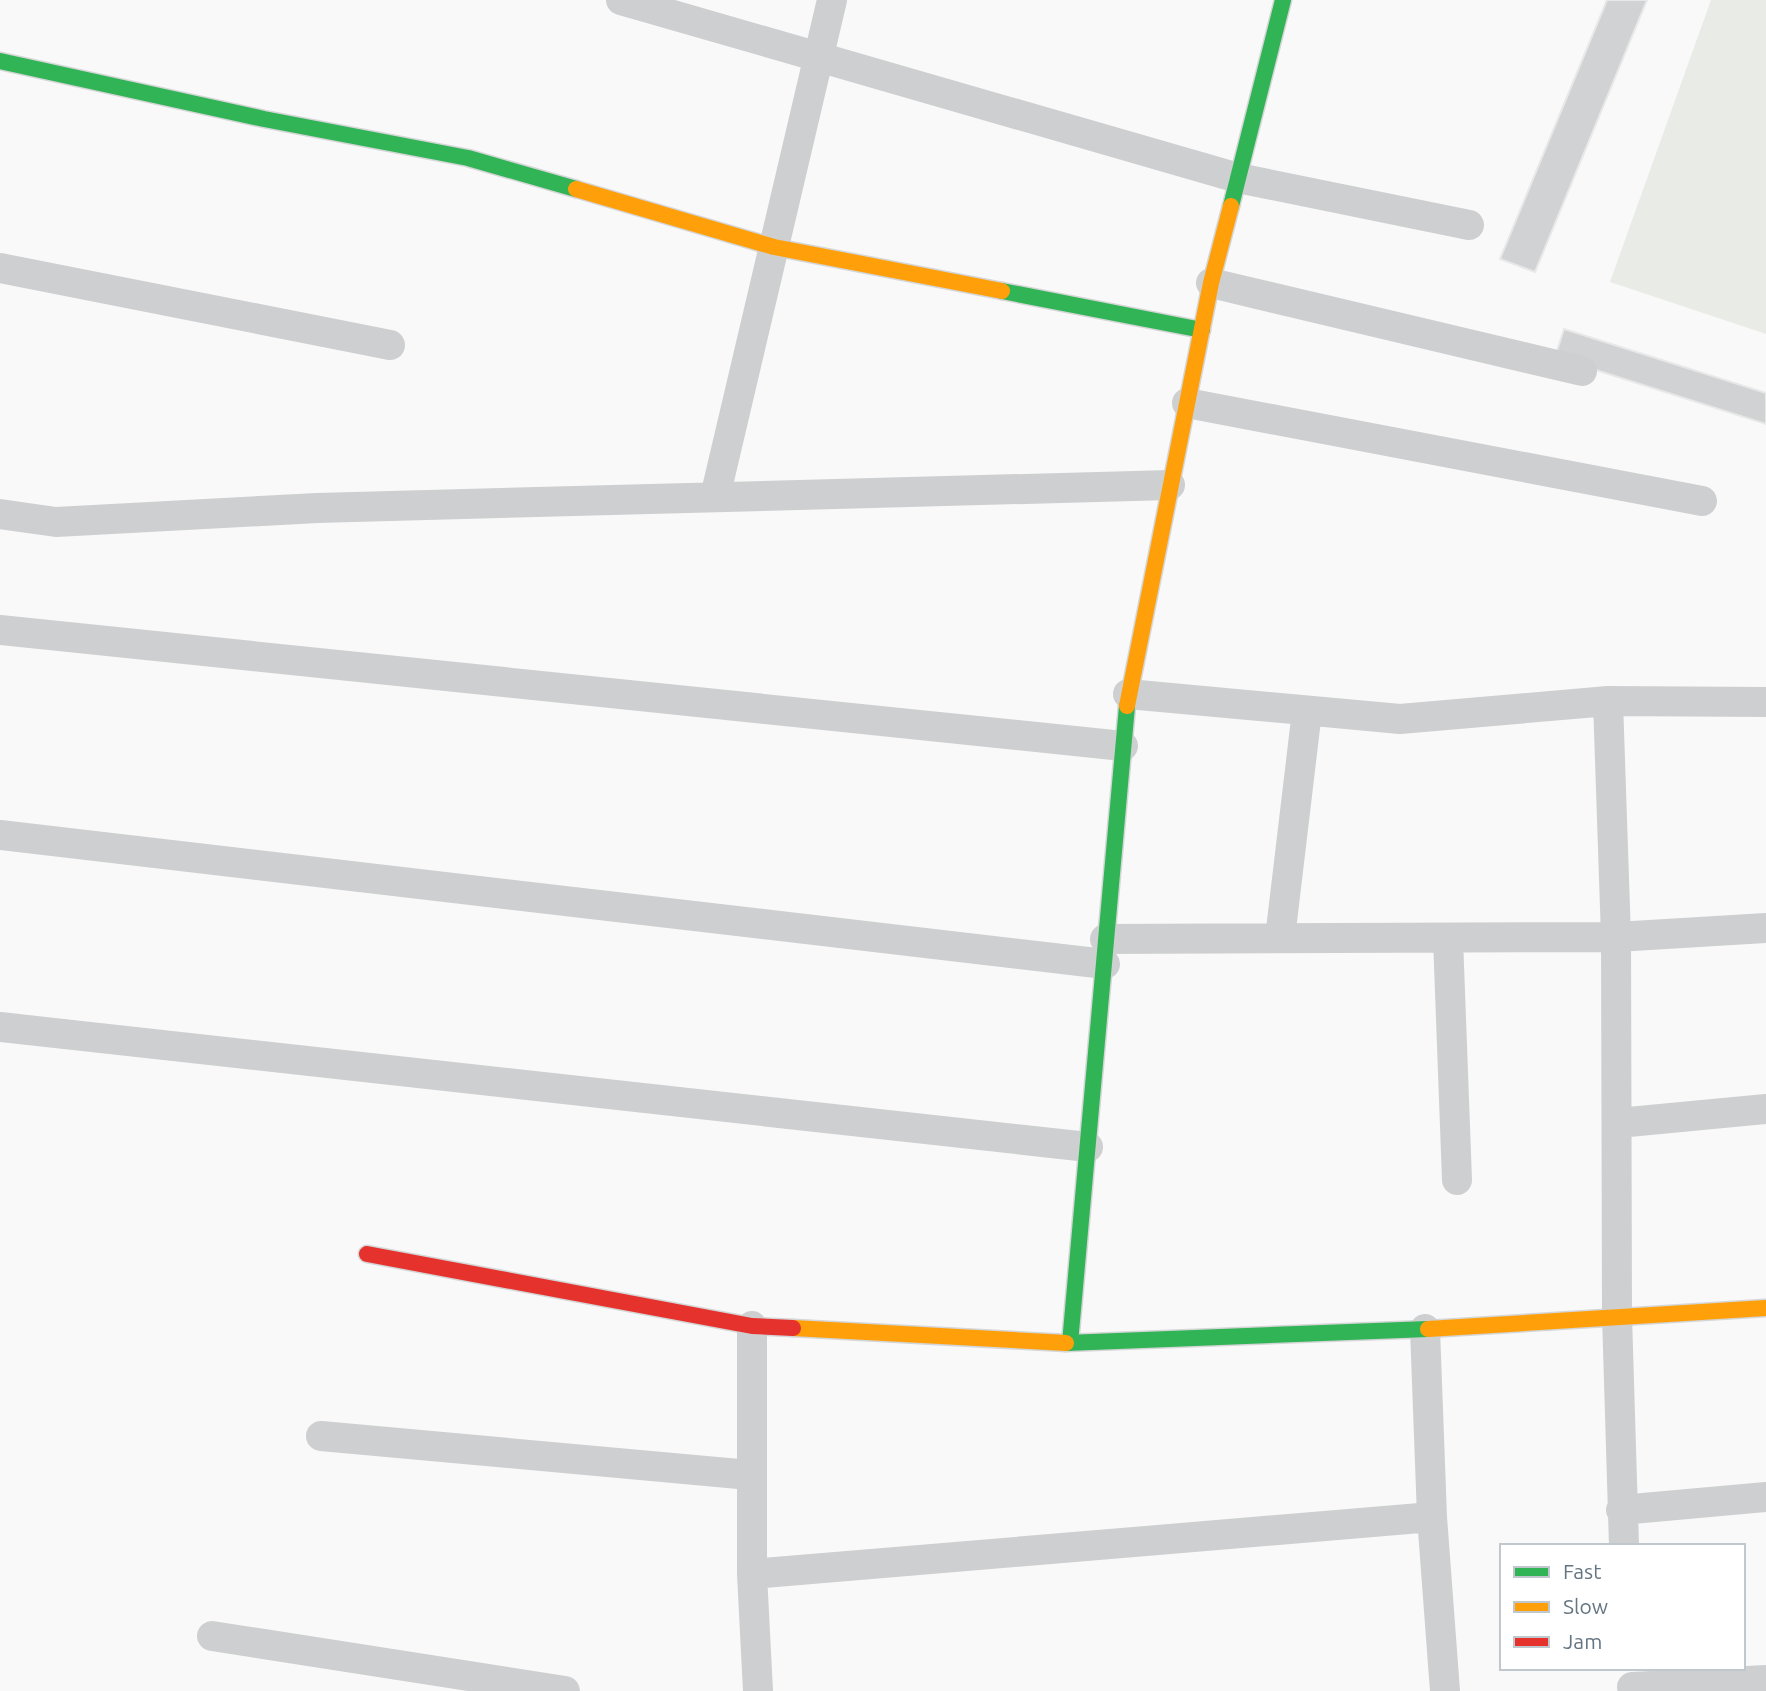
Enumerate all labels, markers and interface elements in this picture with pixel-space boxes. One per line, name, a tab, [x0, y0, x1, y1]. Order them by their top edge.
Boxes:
legend	[1500, 1544, 1745, 1670]
text: Fast	[1563, 1559, 1601, 1583]
text: Slow	[1563, 1594, 1608, 1618]
text: Jam	[1563, 1629, 1602, 1653]

